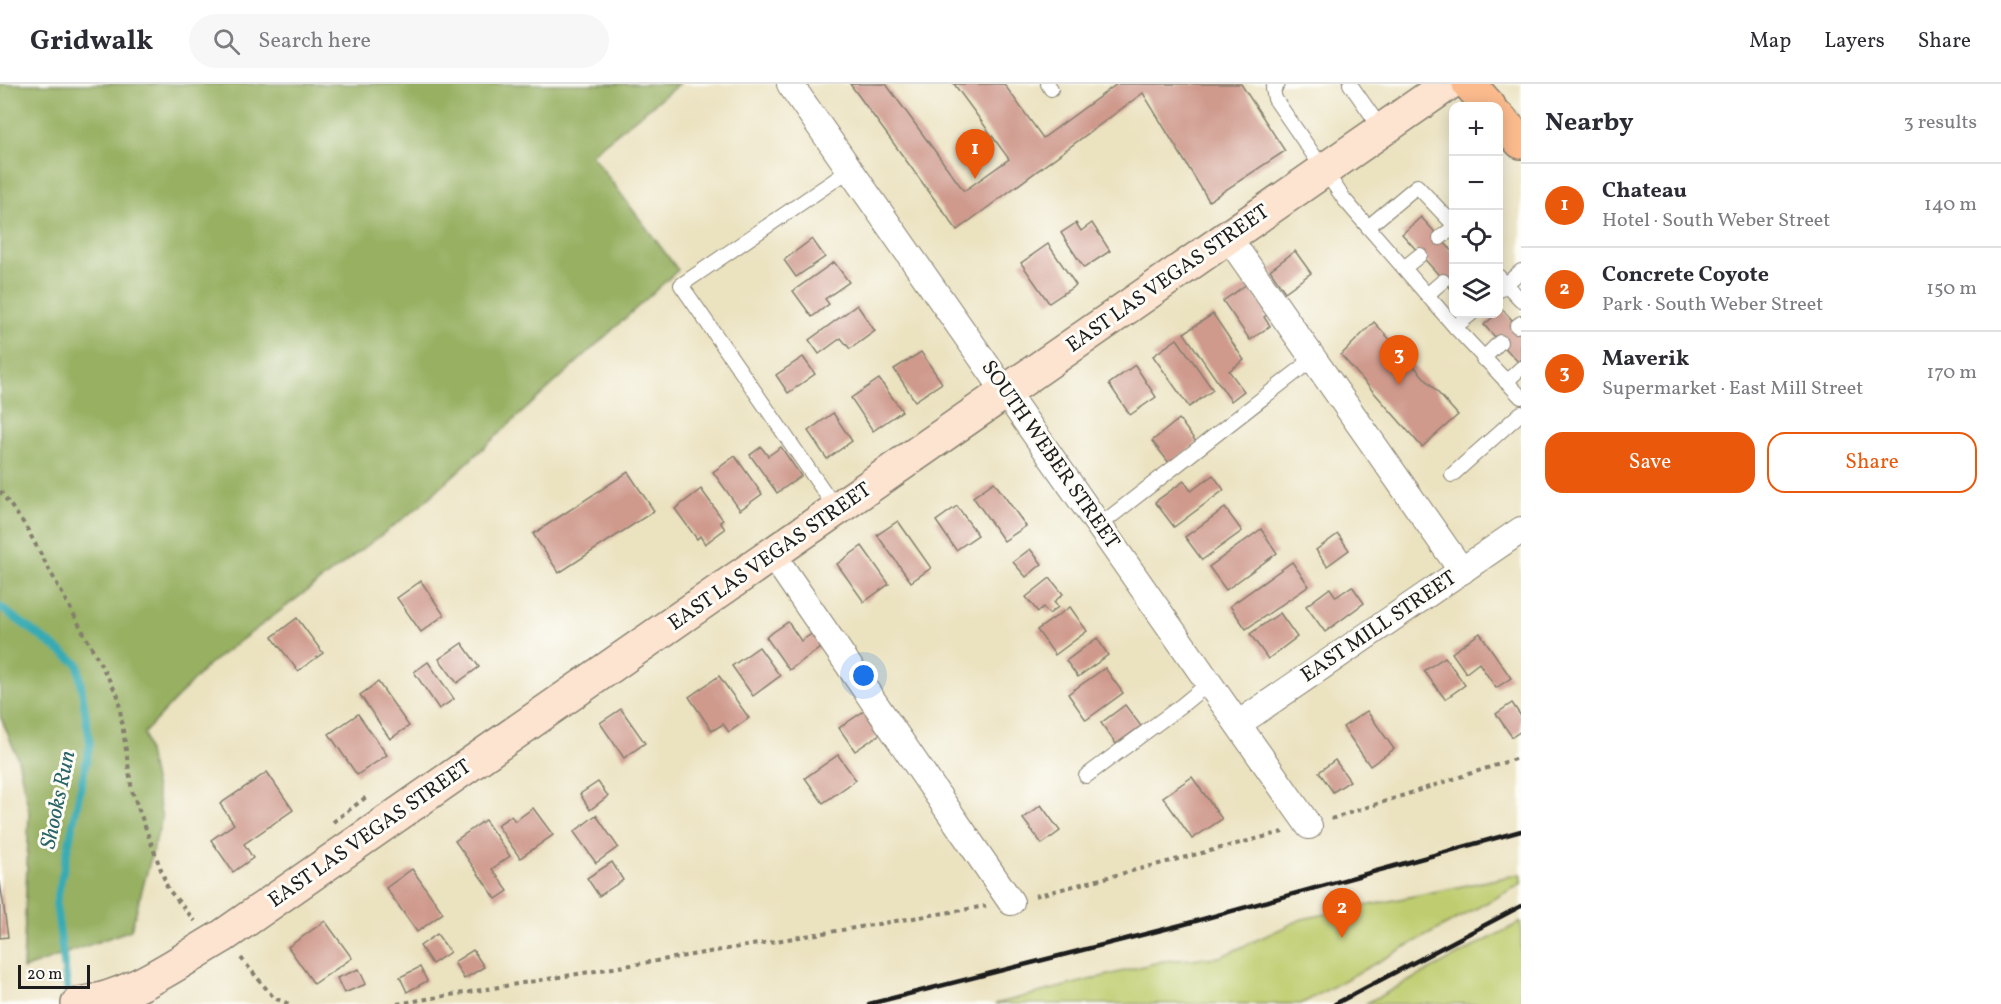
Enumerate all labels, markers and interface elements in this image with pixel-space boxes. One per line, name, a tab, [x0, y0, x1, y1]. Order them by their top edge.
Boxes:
search box	[189, 14, 609, 68]
text: Gridwalk	[30, 22, 153, 61]
icon: search	[210, 25, 243, 58]
text: Search here	[258, 26, 371, 57]
text: Map	[1749, 27, 1791, 56]
text: Layers	[1824, 27, 1885, 56]
text: Share	[1918, 27, 1971, 56]
map controls	[1449, 102, 1503, 318]
button: +	[1449, 102, 1503, 156]
text: Nearby	[1545, 105, 1634, 141]
text: 3 results	[1903, 109, 1977, 137]
pin: 1	[956, 130, 994, 179]
button: −	[1449, 156, 1503, 210]
text: Chateau	[1602, 176, 1687, 207]
text: 1	[1560, 191, 1569, 219]
text: 140 m	[1924, 191, 1977, 219]
street label: EAST LAS VEGAS STREET	[1061, 198, 1275, 360]
text: Hotel · South Weber Street	[1602, 207, 1830, 235]
button: locate	[1449, 210, 1503, 264]
text: Concrete Coyote	[1602, 260, 1769, 291]
button: layers	[1449, 264, 1503, 318]
text: 2	[1559, 275, 1570, 303]
text: 150 m	[1926, 275, 1977, 303]
text: Park · South Weber Street	[1602, 291, 1823, 319]
pin: 3	[1380, 336, 1418, 385]
text: Maverik	[1602, 344, 1689, 375]
street label: SOUTH WEBER STREET	[974, 355, 1126, 555]
text: 3	[1559, 359, 1570, 387]
text: 170 m	[1927, 359, 1977, 387]
text: Supermarket · East Mill Street	[1602, 375, 1863, 403]
button: Save	[1545, 432, 1755, 493]
button: Share	[1767, 432, 1977, 493]
street label: EAST LAS VEGAS STREET	[663, 476, 877, 638]
street label: EAST MILL STREET	[1295, 564, 1463, 690]
your location	[849, 661, 878, 690]
water label: Shooks Run	[33, 748, 85, 852]
street label: EAST LAS VEGAS STREET	[263, 753, 477, 915]
pin: 2	[1322, 888, 1362, 938]
scale bar	[18, 962, 90, 990]
text: 20 m	[27, 964, 62, 986]

